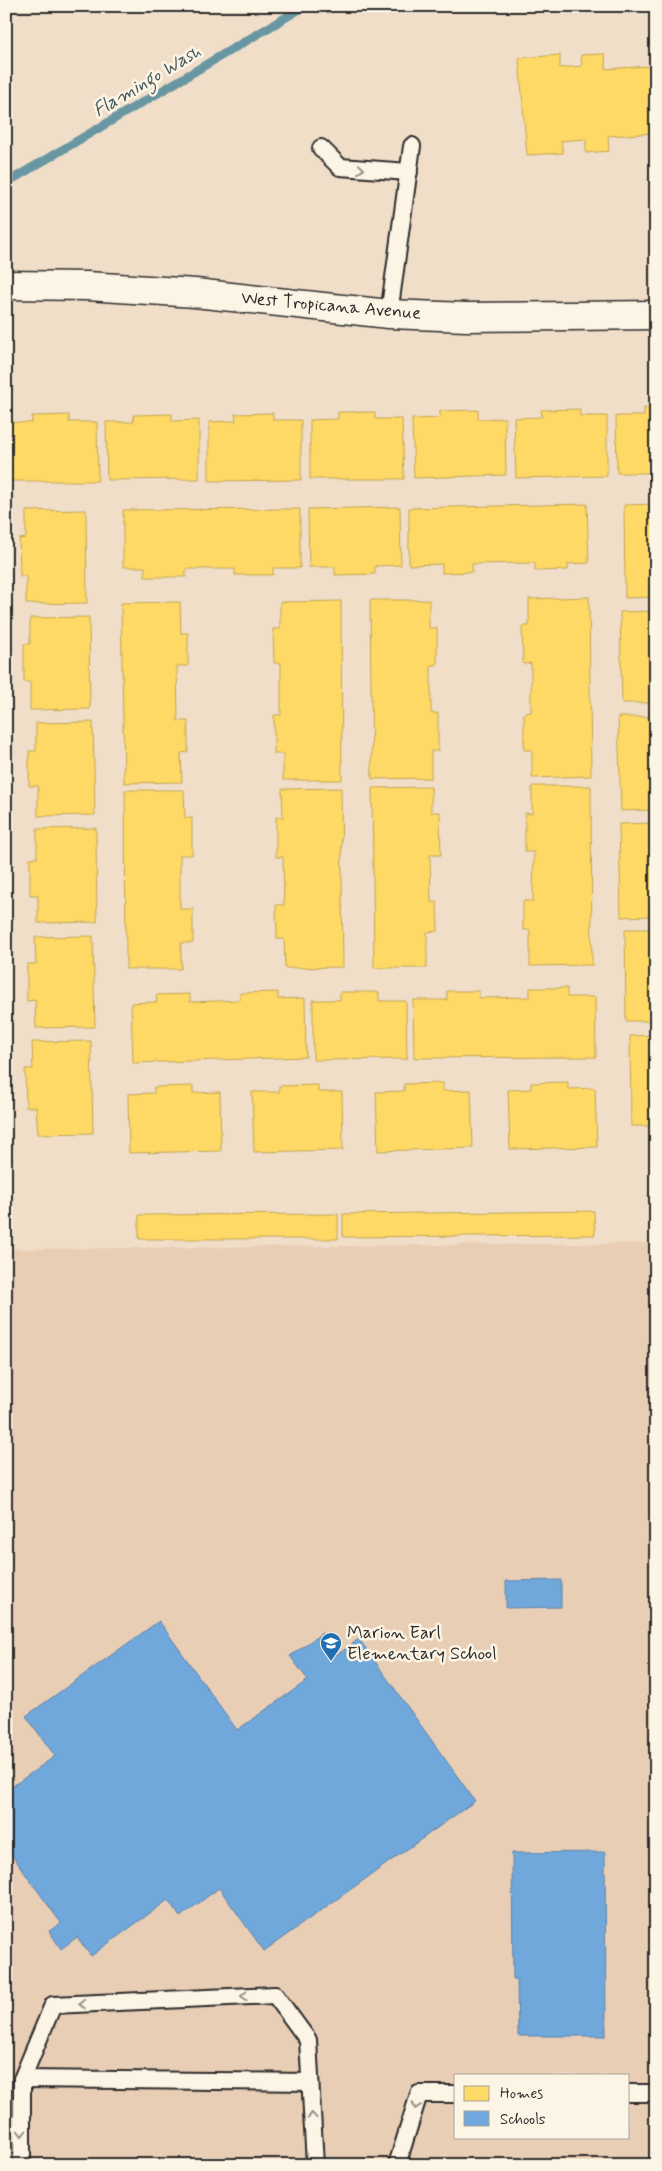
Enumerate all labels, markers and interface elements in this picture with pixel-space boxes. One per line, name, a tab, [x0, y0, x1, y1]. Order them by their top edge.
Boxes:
water label: Flamingo Wash	[88, 39, 207, 125]
one-way arrow	[358, 163, 366, 174]
street label: West Tropicana Avenue	[240, 286, 422, 326]
place label: Marion Earl Elementary School	[347, 1621, 497, 1666]
school or university icon: Marion Earl Elementary School	[319, 1631, 343, 1662]
one-way arrow	[240, 1991, 248, 2002]
one-way arrow	[78, 1999, 86, 2010]
legend	[454, 2074, 630, 2138]
text: Homes	[500, 2084, 543, 2104]
one-way arrow	[411, 2101, 421, 2109]
text: Schools	[500, 2110, 546, 2130]
one-way arrow	[307, 2112, 318, 2120]
one-way arrow	[17, 2129, 27, 2137]

